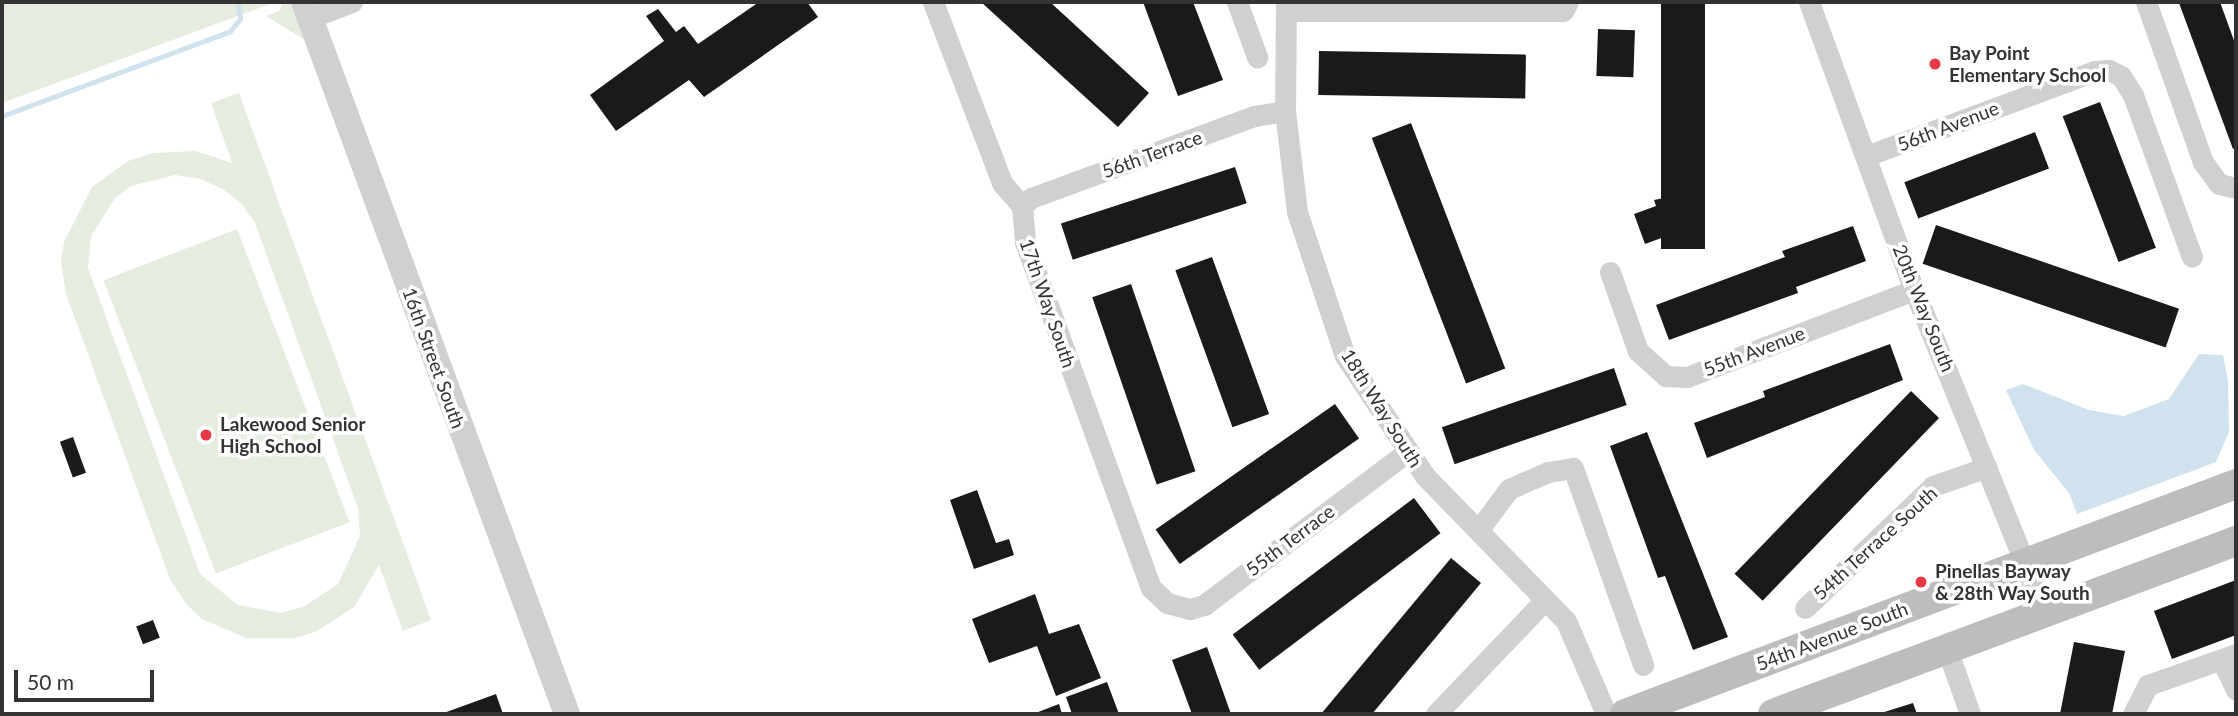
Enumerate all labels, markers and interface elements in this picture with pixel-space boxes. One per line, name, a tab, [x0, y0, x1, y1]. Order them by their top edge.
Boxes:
place label: Bay Point Elementary School	[1949, 42, 2107, 86]
marker: Bay Point Elementary School	[1927, 56, 1943, 72]
street label: 56th Avenue	[1894, 96, 2002, 156]
street label: 56th Terrace	[1099, 125, 1205, 183]
street label: 17th Way South	[1015, 235, 1081, 371]
street label: 20th Way South	[1888, 241, 1960, 375]
street label: 16th Street South	[398, 284, 470, 432]
street label: 55th Avenue	[1700, 321, 1808, 381]
street label: 18th Way South	[1336, 344, 1428, 472]
place label: Lakewood Senior High School	[220, 413, 366, 457]
marker: Lakewood Senior High School	[198, 427, 214, 443]
street label: 54th Terrace South	[1808, 481, 1942, 605]
street label: 55th Terrace	[1241, 499, 1339, 581]
place label: Pinellas Bayway & 28th Way South	[1935, 560, 2090, 604]
marker: Pinellas Bayway & 28th Way South	[1913, 574, 1929, 590]
street label: 54th Avenue South	[1753, 596, 1911, 676]
scale bar	[18, 656, 158, 700]
text: 50 m	[27, 669, 74, 694]

